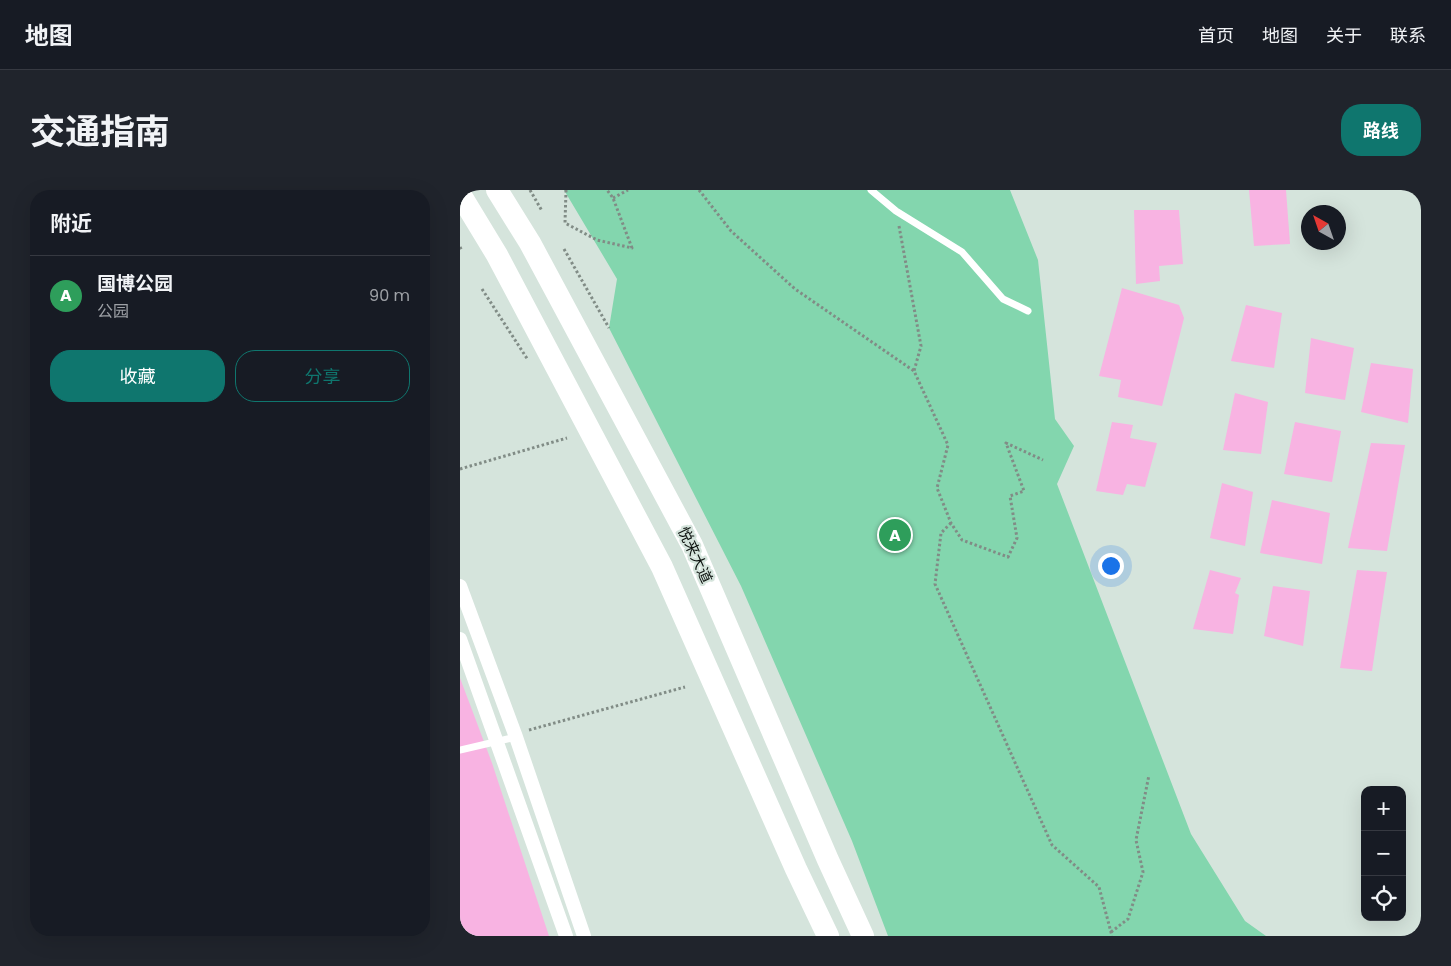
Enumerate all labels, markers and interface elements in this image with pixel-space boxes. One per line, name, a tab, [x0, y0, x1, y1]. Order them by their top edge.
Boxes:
text: 地图	[25, 19, 73, 52]
text: 首页	[1198, 23, 1234, 48]
text: 地图	[1262, 23, 1298, 48]
text: 关于	[1326, 23, 1362, 48]
text: 联系	[1390, 23, 1426, 48]
button: 路线	[1341, 104, 1421, 156]
text: 交通指南	[30, 107, 170, 156]
north arrow	[1301, 205, 1346, 250]
text: 附近	[50, 209, 92, 238]
text: 国博公园	[97, 270, 173, 297]
text: A	[60, 284, 72, 307]
text: 90 m	[369, 284, 410, 307]
text: 公园	[97, 300, 129, 323]
button: 收藏	[50, 350, 225, 402]
button: 分享	[235, 350, 410, 402]
pin: A	[879, 516, 911, 554]
street label: 悦来大道	[673, 523, 718, 586]
your location	[1098, 553, 1124, 579]
map controls	[1361, 786, 1406, 921]
button: +	[1361, 786, 1406, 831]
button: −	[1361, 831, 1406, 876]
button: locate	[1361, 876, 1406, 921]

